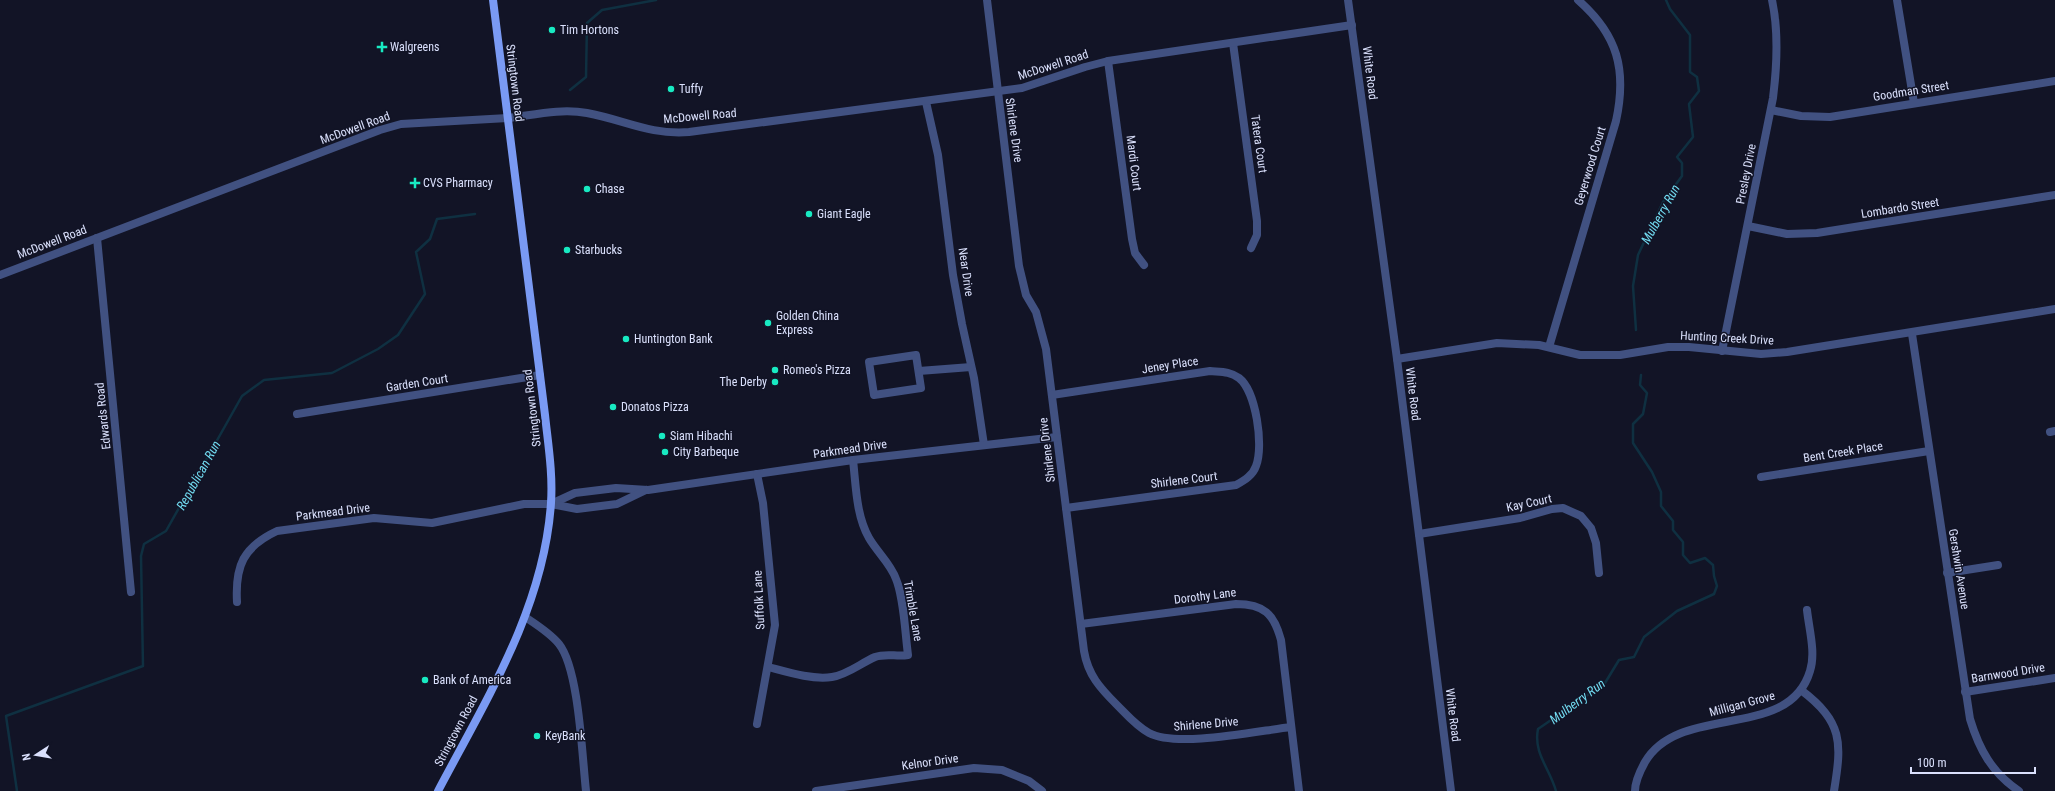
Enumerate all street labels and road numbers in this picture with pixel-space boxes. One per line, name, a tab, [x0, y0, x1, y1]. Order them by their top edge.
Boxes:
street label: Stringtown Road	[503, 44, 527, 123]
street label: White Road	[1360, 45, 1380, 101]
street label: McDowell Road	[1016, 47, 1090, 83]
street label: Goodman Street	[1872, 78, 1950, 104]
street label: Shirlene Drive	[1003, 97, 1026, 163]
street label: McDowell Road	[663, 106, 737, 126]
street label: McDowell Road	[318, 109, 392, 147]
street label: Tatera Court	[1248, 114, 1270, 174]
street label: Geyerwood Court	[1571, 124, 1609, 207]
street label: Mardi Court	[1124, 134, 1144, 192]
street label: Presley Drive	[1733, 142, 1759, 205]
street label: Lombardo Street	[1860, 195, 1940, 221]
street label: McDowell Road	[15, 222, 89, 262]
street label: Near Drive	[956, 247, 976, 298]
street label: Hunting Creek Drive	[1680, 329, 1774, 347]
street label: Jeney Place	[1141, 354, 1200, 376]
street label: White Road	[1403, 366, 1423, 422]
street label: Stringtown Road	[520, 368, 544, 447]
street label: Garden Court	[385, 371, 449, 395]
street label: Edwards Road	[93, 382, 113, 450]
street label: Shirlene Drive	[1036, 417, 1058, 483]
street label: Parkmead Drive	[812, 437, 888, 461]
street label: Bent Creek Place	[1802, 439, 1884, 465]
street label: Shirlene Court	[1150, 469, 1219, 491]
street label: Kay Court	[1505, 491, 1553, 515]
street label: Parkmead Drive	[295, 500, 371, 523]
street label: Gershwin Avenue	[1946, 528, 1972, 611]
street label: Suffolk Lane	[750, 570, 768, 630]
street label: Trimble Lane	[901, 580, 925, 643]
street label: Dorothy Lane	[1173, 585, 1237, 607]
street label: Barnwood Drive	[1970, 660, 2046, 686]
street label: White Road	[1443, 687, 1463, 743]
street label: Milligan Grove	[1708, 688, 1777, 720]
street label: Stringtown Road	[432, 693, 480, 769]
street label: Shirlene Drive	[1173, 714, 1239, 734]
street label: Kelnor Drive	[901, 751, 960, 773]

